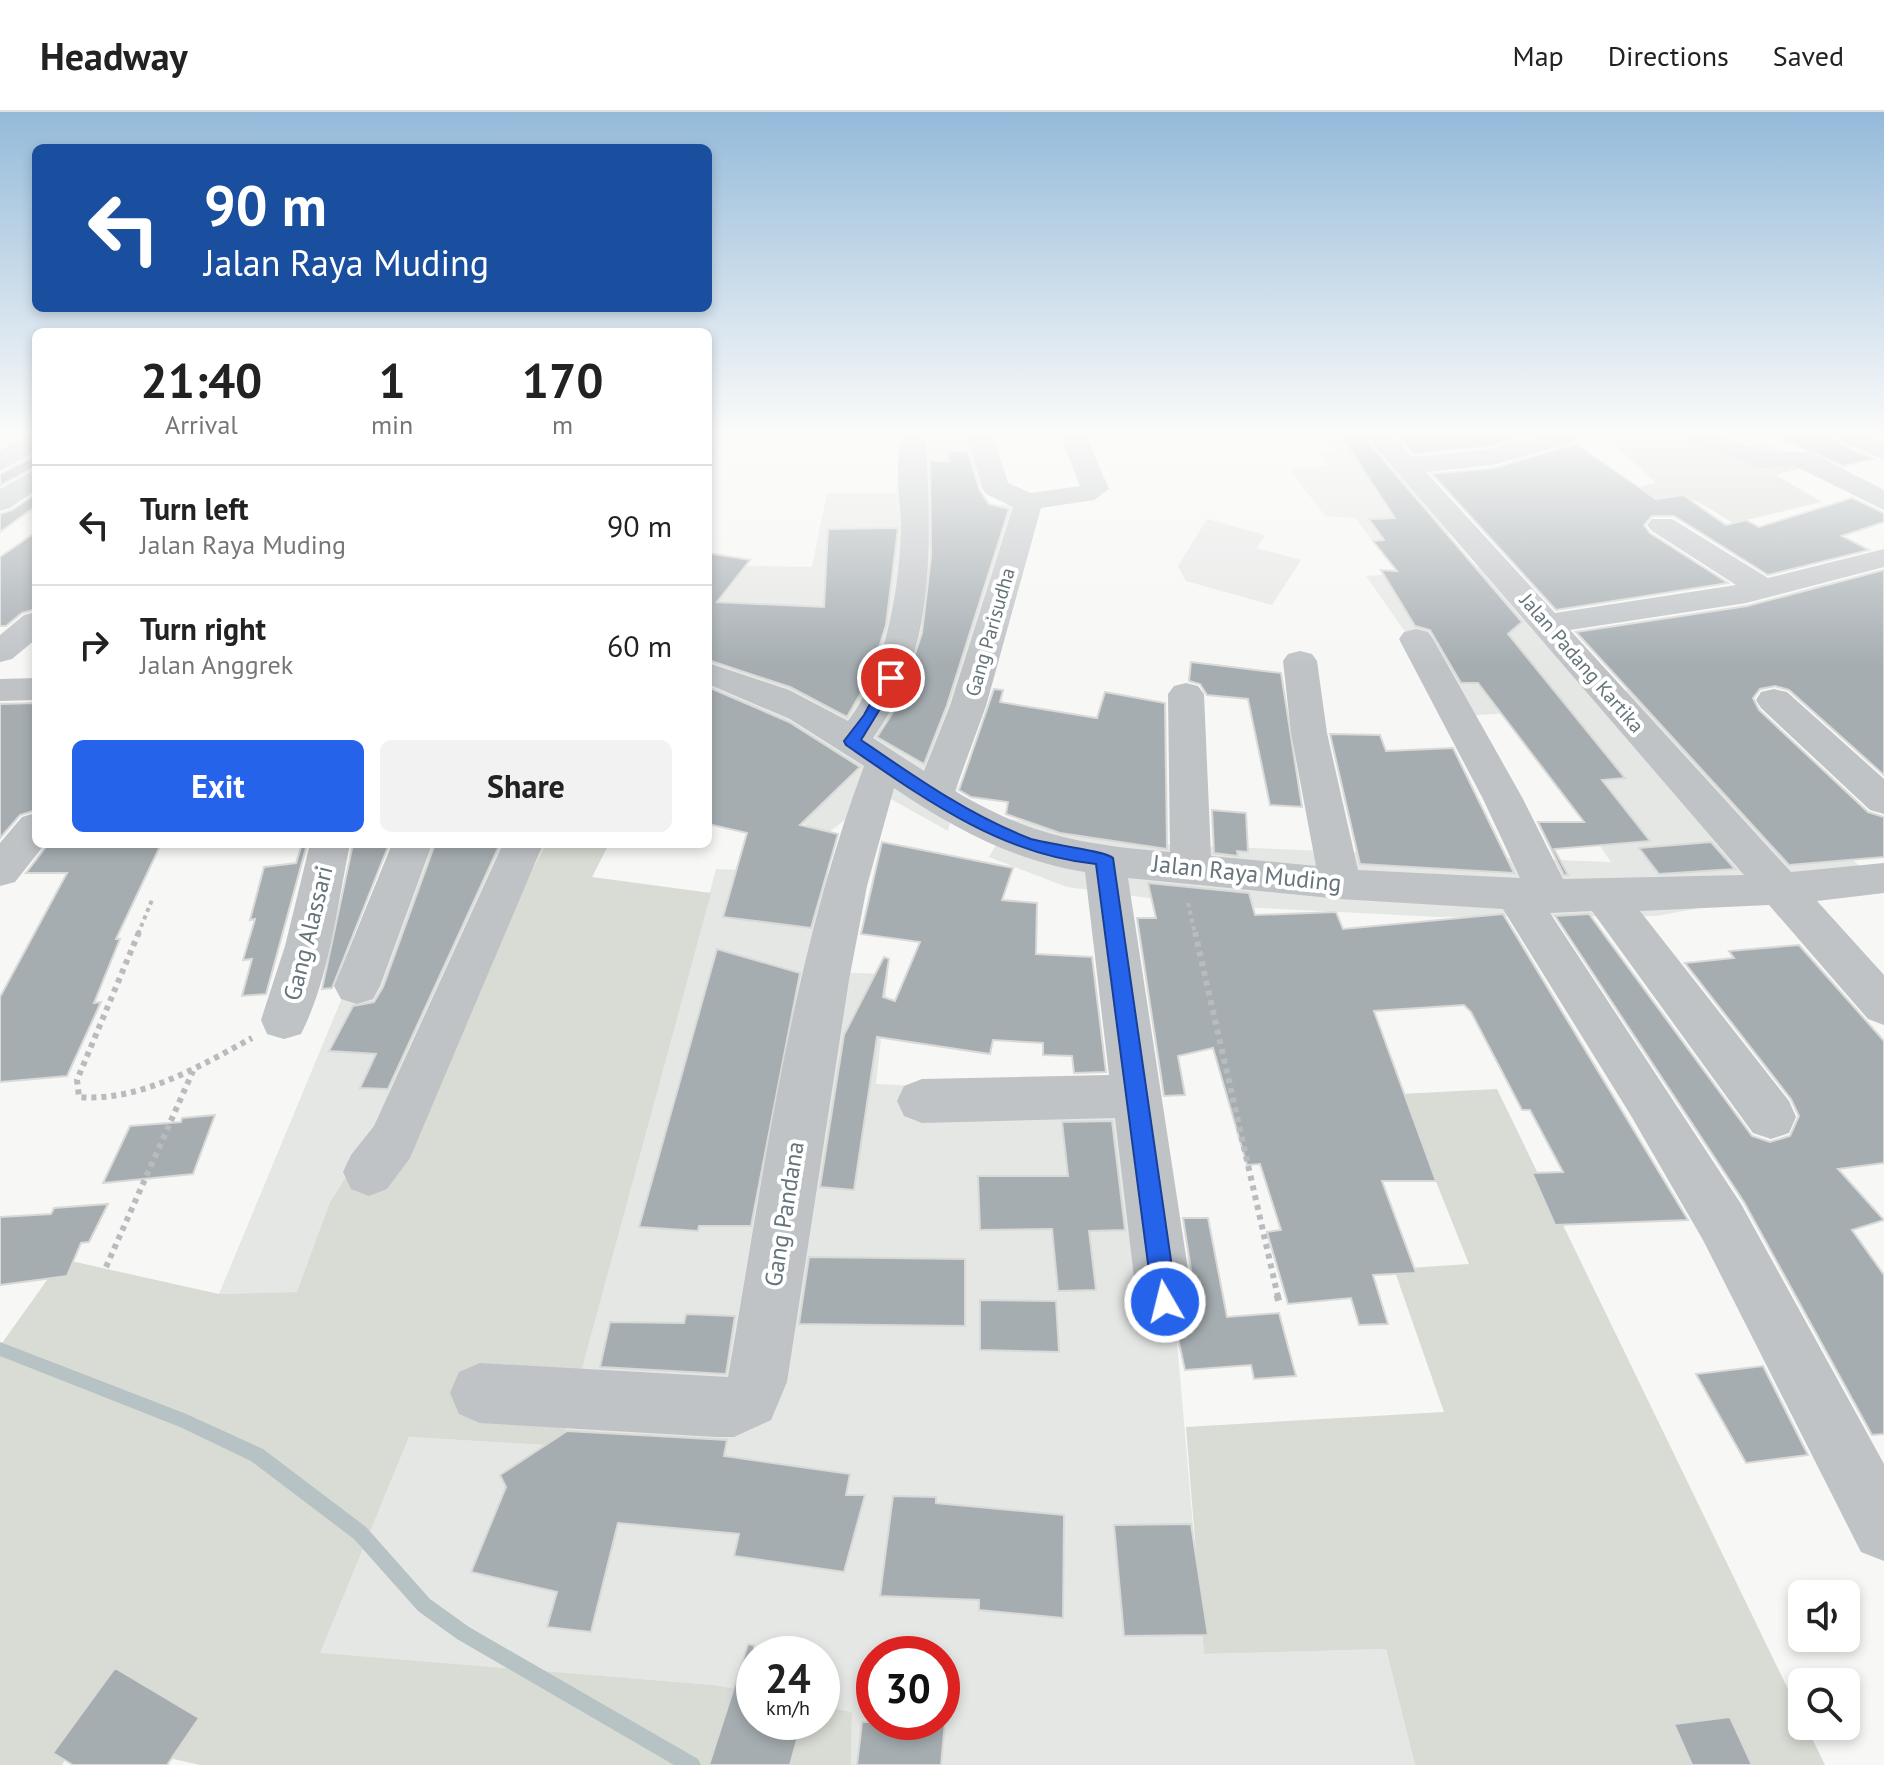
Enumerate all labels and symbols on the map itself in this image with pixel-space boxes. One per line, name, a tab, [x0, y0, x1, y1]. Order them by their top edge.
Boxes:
street label: Gang Parisudha	[959, 565, 1021, 699]
street label: Jalan Padang Kartika	[1514, 587, 1650, 738]
pin	[857, 644, 925, 712]
street label: Jalan Raya Muding	[1150, 848, 1343, 898]
street label: Gang Alassari	[276, 862, 340, 1004]
street label: Gang Pandana	[757, 1139, 811, 1289]
position arrow	[1123, 1260, 1207, 1344]
speed limit sign: 30	[856, 1636, 960, 1740]

